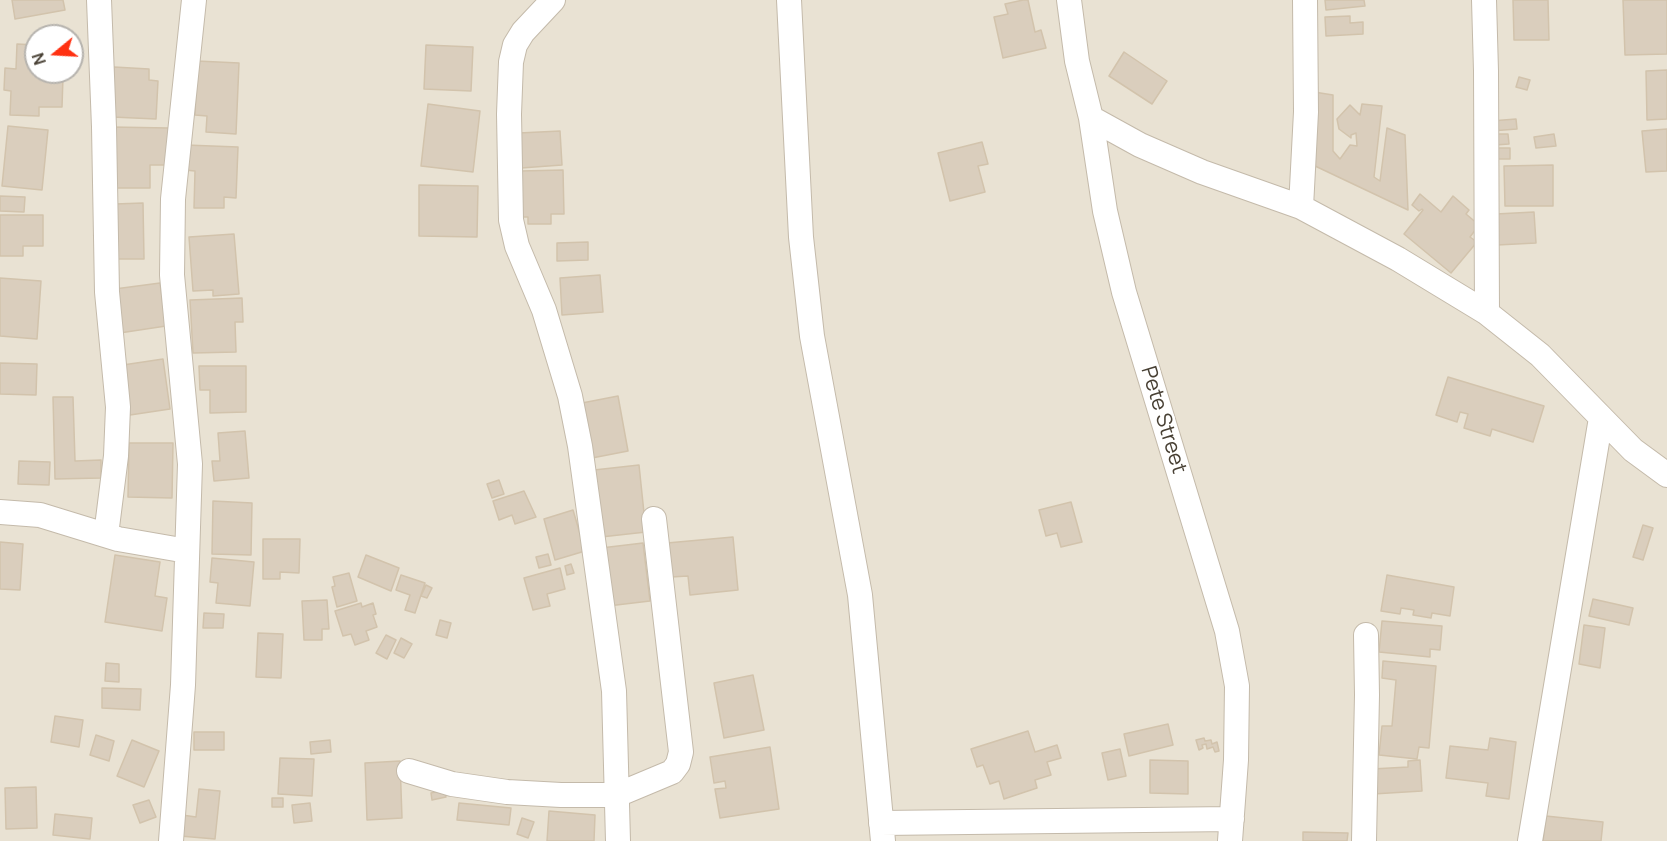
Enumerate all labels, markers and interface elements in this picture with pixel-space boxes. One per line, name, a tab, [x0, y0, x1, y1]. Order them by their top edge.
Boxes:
north arrow	[24, 24, 84, 84]
text: N	[27, 50, 51, 68]
street label: Pete Street	[1135, 363, 1191, 477]

